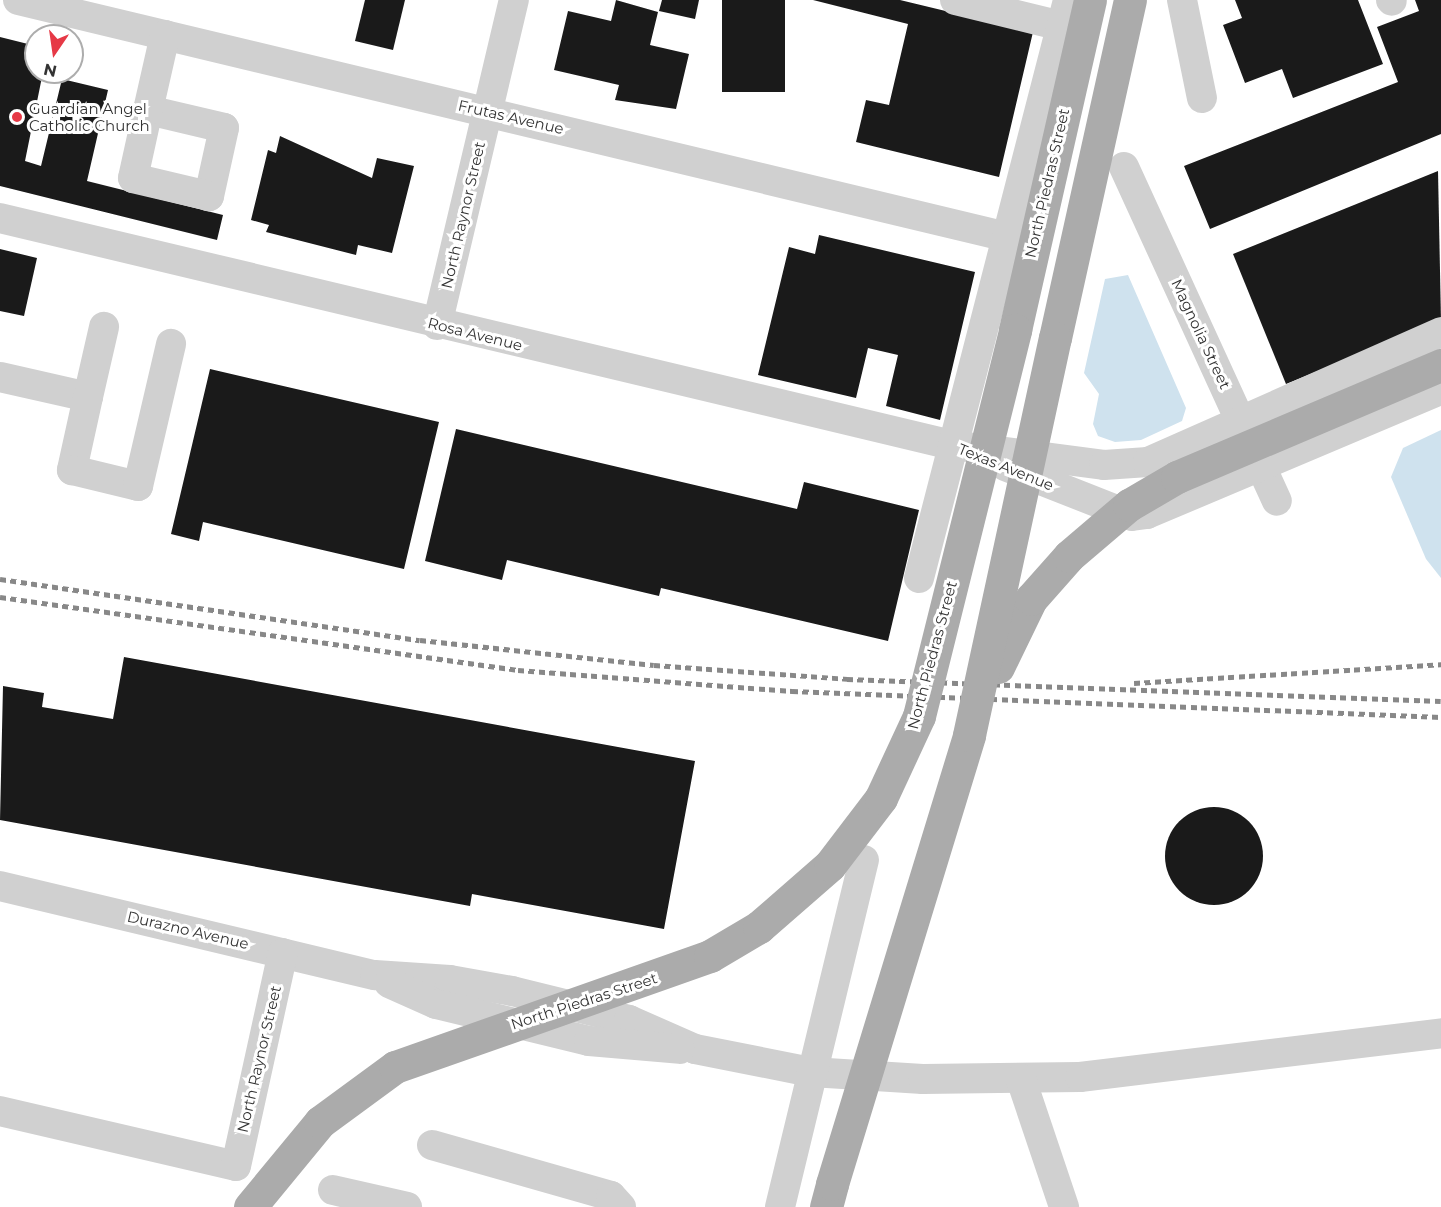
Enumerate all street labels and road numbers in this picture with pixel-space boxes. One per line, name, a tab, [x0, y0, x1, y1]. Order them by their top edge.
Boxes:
street label: Frutas Avenue	[456, 96, 566, 138]
street label: North Piedras Street	[1021, 106, 1073, 260]
street label: North Raynor Street	[437, 140, 489, 290]
street label: Magnolia Street	[1168, 276, 1234, 392]
street label: Rosa Avenue	[426, 314, 524, 354]
street label: Texas Avenue	[956, 440, 1056, 494]
street label: North Piedras Street	[904, 579, 960, 731]
street label: Durazno Avenue	[125, 907, 251, 953]
street label: North Piedras Street	[509, 969, 659, 1033]
street label: North Raynor Street	[233, 984, 285, 1134]

